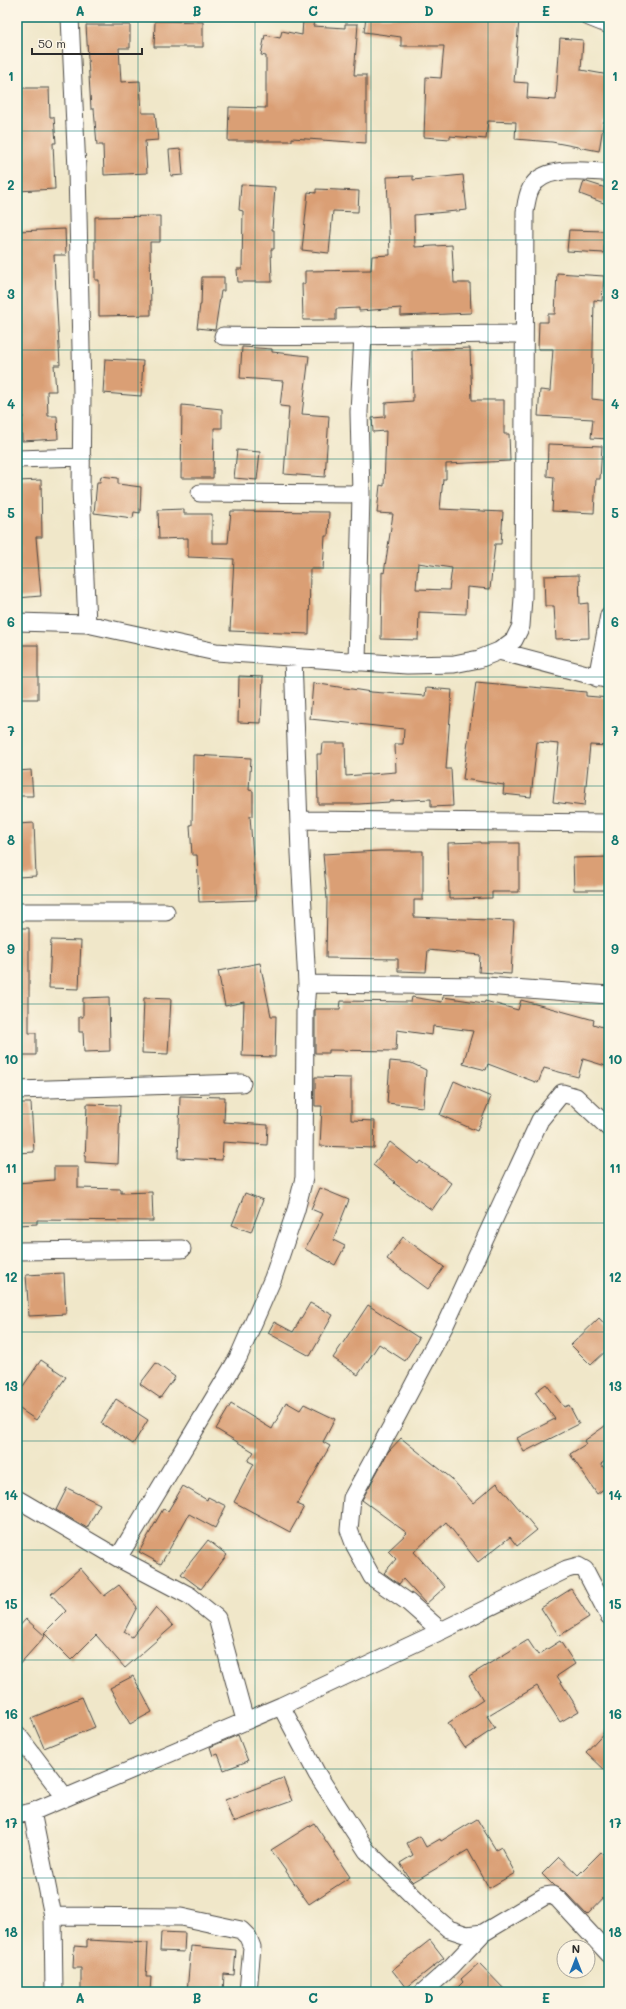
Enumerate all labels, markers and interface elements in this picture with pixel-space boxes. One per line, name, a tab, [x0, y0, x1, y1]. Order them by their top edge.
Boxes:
text: A	[75, 2, 85, 19]
text: B	[193, 2, 202, 19]
text: C	[308, 2, 318, 19]
text: D	[424, 2, 434, 19]
text: E	[542, 2, 550, 19]
scale bar	[32, 30, 142, 56]
text: 50 m	[38, 35, 66, 51]
text: 1	[8, 67, 14, 84]
text: 1	[612, 67, 618, 84]
text: 2	[7, 176, 15, 193]
text: 2	[611, 176, 619, 193]
text: 3	[7, 285, 15, 302]
text: 3	[611, 285, 619, 302]
text: 4	[7, 395, 15, 412]
text: 4	[611, 395, 619, 412]
text: 5	[7, 504, 15, 521]
text: 5	[611, 504, 619, 521]
text: 6	[7, 613, 15, 630]
text: 6	[611, 613, 619, 630]
text: 7	[7, 722, 15, 739]
text: 7	[611, 722, 619, 739]
text: 8	[7, 831, 15, 848]
text: 8	[611, 831, 619, 848]
text: 9	[7, 940, 15, 957]
text: 9	[611, 940, 619, 957]
text: 10	[4, 1050, 18, 1067]
text: 10	[608, 1050, 622, 1067]
text: 11	[5, 1159, 17, 1176]
text: 11	[609, 1159, 621, 1176]
text: 12	[4, 1268, 18, 1285]
text: 12	[608, 1268, 622, 1285]
text: 13	[4, 1377, 18, 1394]
text: 13	[608, 1377, 622, 1394]
text: 14	[4, 1486, 18, 1503]
text: 14	[608, 1486, 622, 1503]
text: 15	[4, 1595, 18, 1612]
text: 15	[608, 1595, 622, 1612]
text: 16	[4, 1705, 18, 1722]
text: 16	[608, 1705, 622, 1722]
text: 17	[4, 1814, 18, 1831]
text: 17	[608, 1814, 622, 1831]
text: 18	[4, 1923, 18, 1940]
text: 18	[608, 1923, 622, 1940]
north arrow	[556, 1939, 596, 1979]
text: N	[572, 1941, 580, 1956]
text: A	[75, 1989, 85, 2006]
text: B	[193, 1989, 202, 2006]
text: C	[308, 1989, 318, 2006]
text: D	[424, 1989, 434, 2006]
text: E	[542, 1989, 550, 2006]

